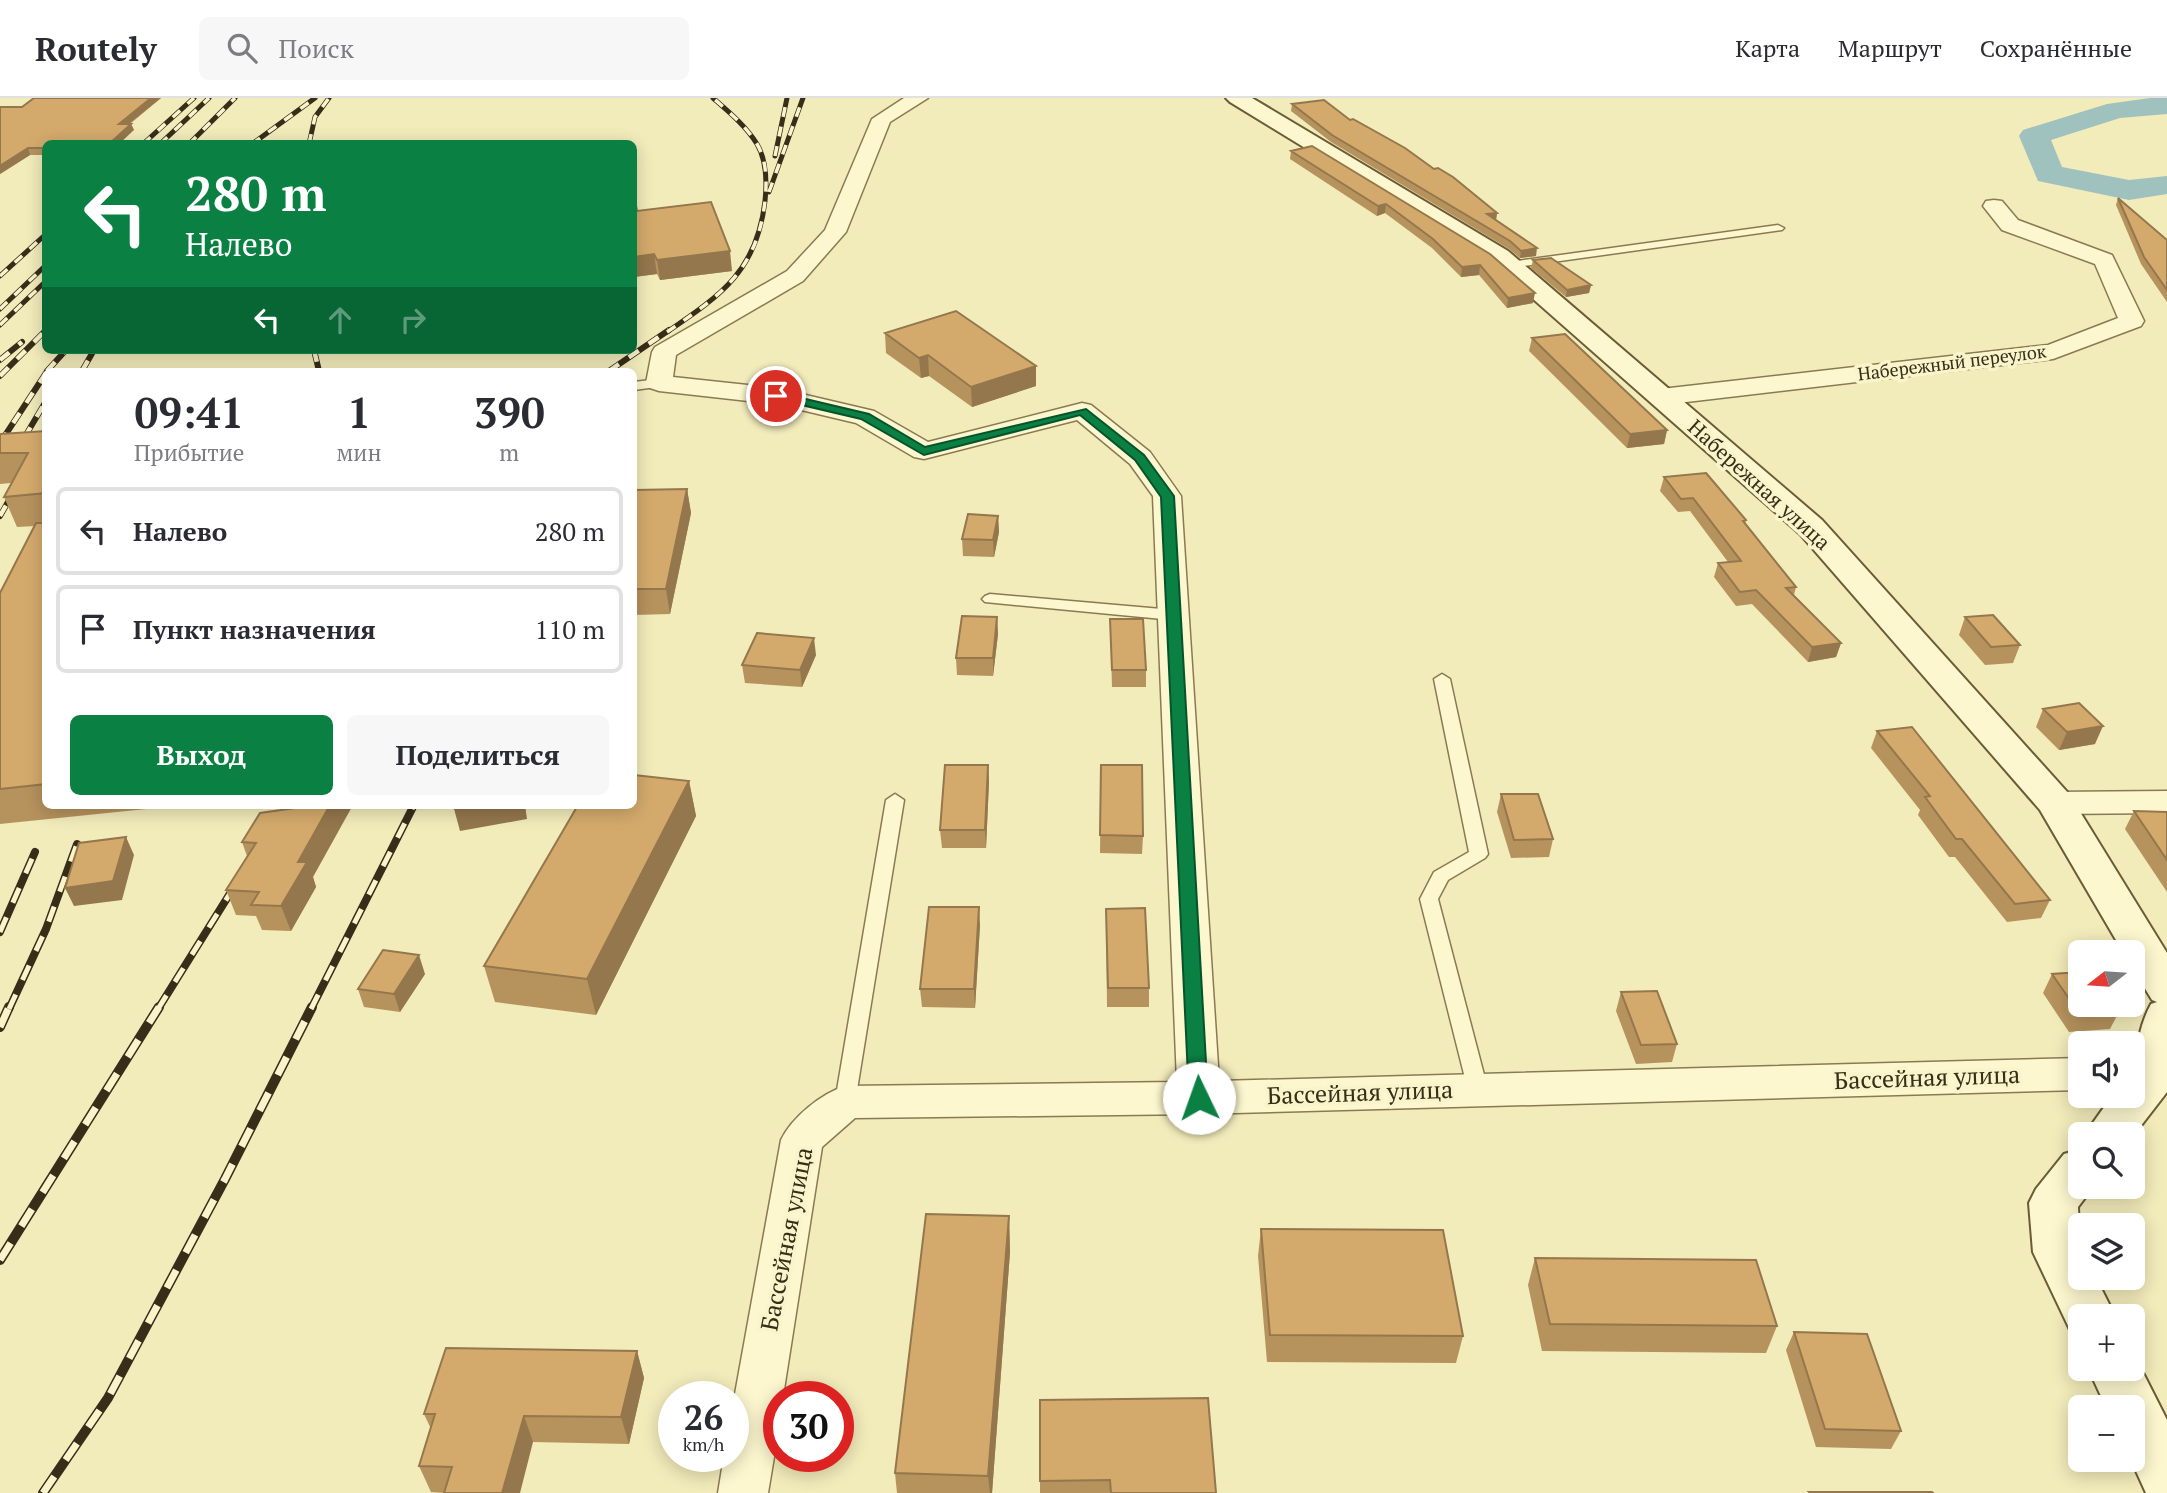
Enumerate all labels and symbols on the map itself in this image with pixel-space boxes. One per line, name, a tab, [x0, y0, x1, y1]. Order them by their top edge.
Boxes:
street label: Набережный переулок	[1856, 338, 2048, 385]
pin	[746, 366, 806, 426]
street label: Набережная улица	[1682, 413, 1837, 556]
north arrow	[2068, 940, 2146, 1017]
street label: Бассейная улица	[1833, 1058, 2021, 1096]
position arrow	[1162, 1061, 1236, 1135]
street label: Бассейная улица	[1266, 1073, 1454, 1111]
street label: Бассейная улица	[753, 1144, 819, 1333]
speed limit sign: 30	[763, 1381, 854, 1472]

